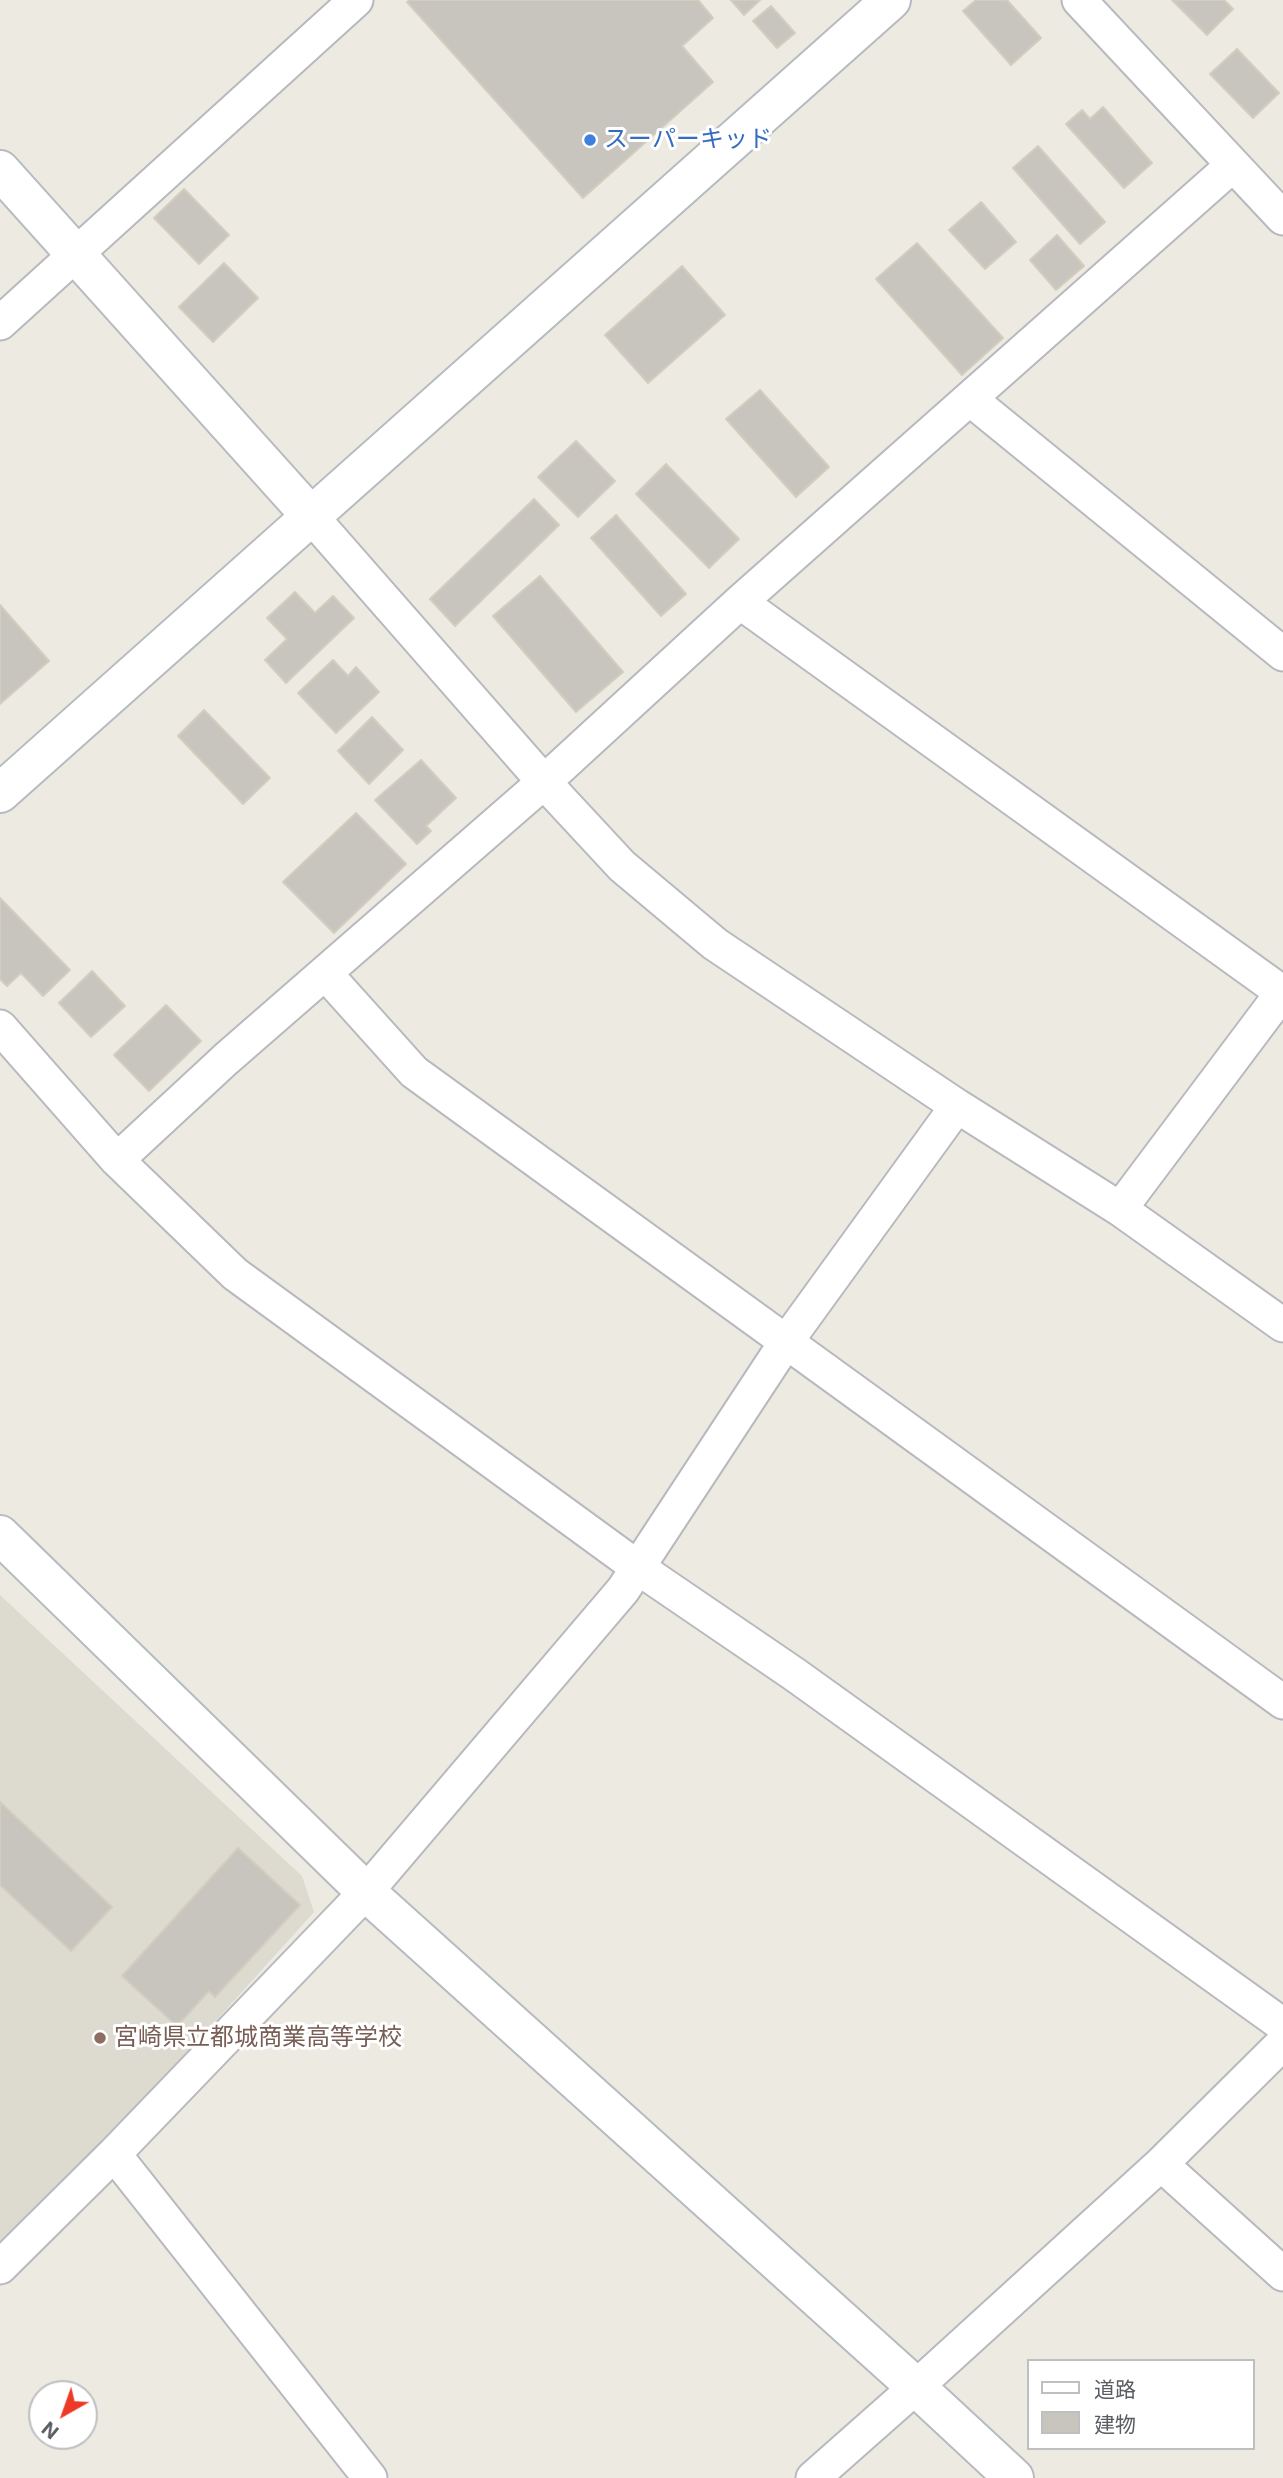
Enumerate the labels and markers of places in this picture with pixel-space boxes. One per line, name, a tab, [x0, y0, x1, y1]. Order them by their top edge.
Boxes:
place label: スーパーキッド	[604, 126, 772, 154]
marker: スーパーキッド	[582, 132, 598, 148]
place label: 宮崎県立都城商業高等学校	[114, 2024, 402, 2052]
marker: 宮崎県立都城商業高等学校	[92, 2030, 108, 2046]

